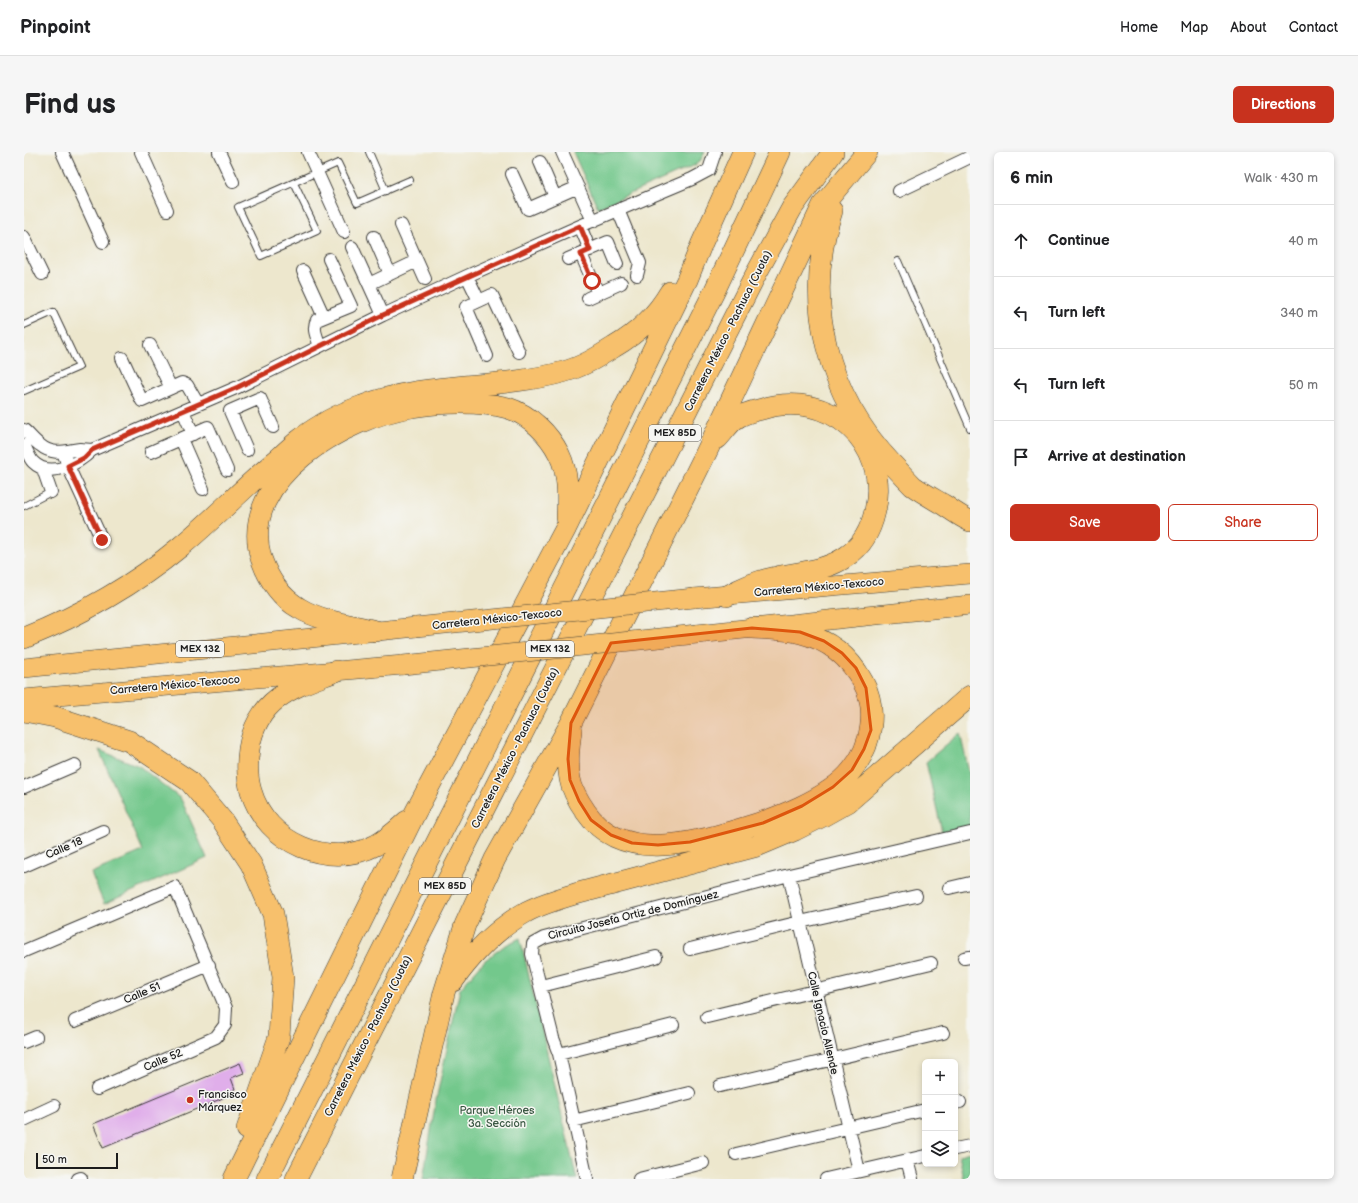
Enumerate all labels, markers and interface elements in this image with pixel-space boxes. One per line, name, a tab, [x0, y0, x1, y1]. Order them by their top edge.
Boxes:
text: Pinpoint	[20, 16, 91, 39]
text: Home	[1120, 19, 1158, 36]
text: Map	[1180, 19, 1208, 36]
text: About	[1230, 19, 1267, 36]
text: Contact	[1289, 19, 1338, 36]
button: Directions	[1233, 86, 1334, 123]
text: Find us	[24, 88, 116, 121]
text: 6 min	[1010, 168, 1053, 188]
text: Walk · 430 m	[1244, 170, 1318, 186]
icon: ahead	[1010, 230, 1032, 252]
text: Continue	[1048, 231, 1110, 250]
text: 40 m	[1288, 233, 1318, 249]
street label: Carretera México - Pachuca (Cuota)	[682, 248, 774, 414]
route start	[583, 272, 601, 290]
icon: left	[1010, 302, 1032, 324]
text: Turn left	[1048, 303, 1105, 322]
text: 340 m	[1280, 305, 1318, 321]
icon: left	[1010, 374, 1032, 396]
text: Turn left	[1048, 375, 1105, 394]
text: 50 m	[1289, 377, 1318, 393]
road number: MEX 85D	[649, 425, 701, 441]
icon: arrive	[1010, 446, 1032, 468]
text: Arrive at destination	[1048, 447, 1186, 466]
button: Save	[1010, 504, 1160, 541]
button: Share	[1168, 504, 1318, 541]
route end	[93, 531, 111, 549]
street label: Carretera México-Texcoco	[753, 575, 885, 599]
street label: Carretera México-Texcoco	[431, 606, 563, 632]
road number: MEX 132	[176, 641, 224, 657]
road number: MEX 132	[526, 641, 574, 657]
street label: Carretera México - Pachuca (Cuota)	[469, 665, 561, 831]
street label: Carretera México-Texcoco	[109, 673, 241, 697]
street label: Calle 18	[43, 834, 85, 862]
road number: MEX 85D	[419, 878, 471, 894]
street label: Circuito Josefa Ortiz de Domínguez	[547, 887, 720, 942]
street label: Carretera México - Pachuca (Cuota)	[322, 953, 414, 1119]
street label: Calle Ignacio Allende	[805, 970, 841, 1076]
street label: Calle 51	[122, 979, 162, 1007]
street label: Calle 52	[142, 1046, 185, 1074]
map controls	[922, 1059, 958, 1167]
button: +	[922, 1059, 958, 1095]
place label: Francisco Márquez	[198, 1088, 247, 1114]
marker: Francisco Márquez	[185, 1095, 195, 1105]
button: −	[922, 1095, 958, 1131]
park label: Parque Héroes 3a. Sección	[459, 1104, 535, 1130]
button: layers	[922, 1131, 958, 1167]
scale bar	[36, 1151, 118, 1170]
text: 50 m	[42, 1153, 67, 1166]

